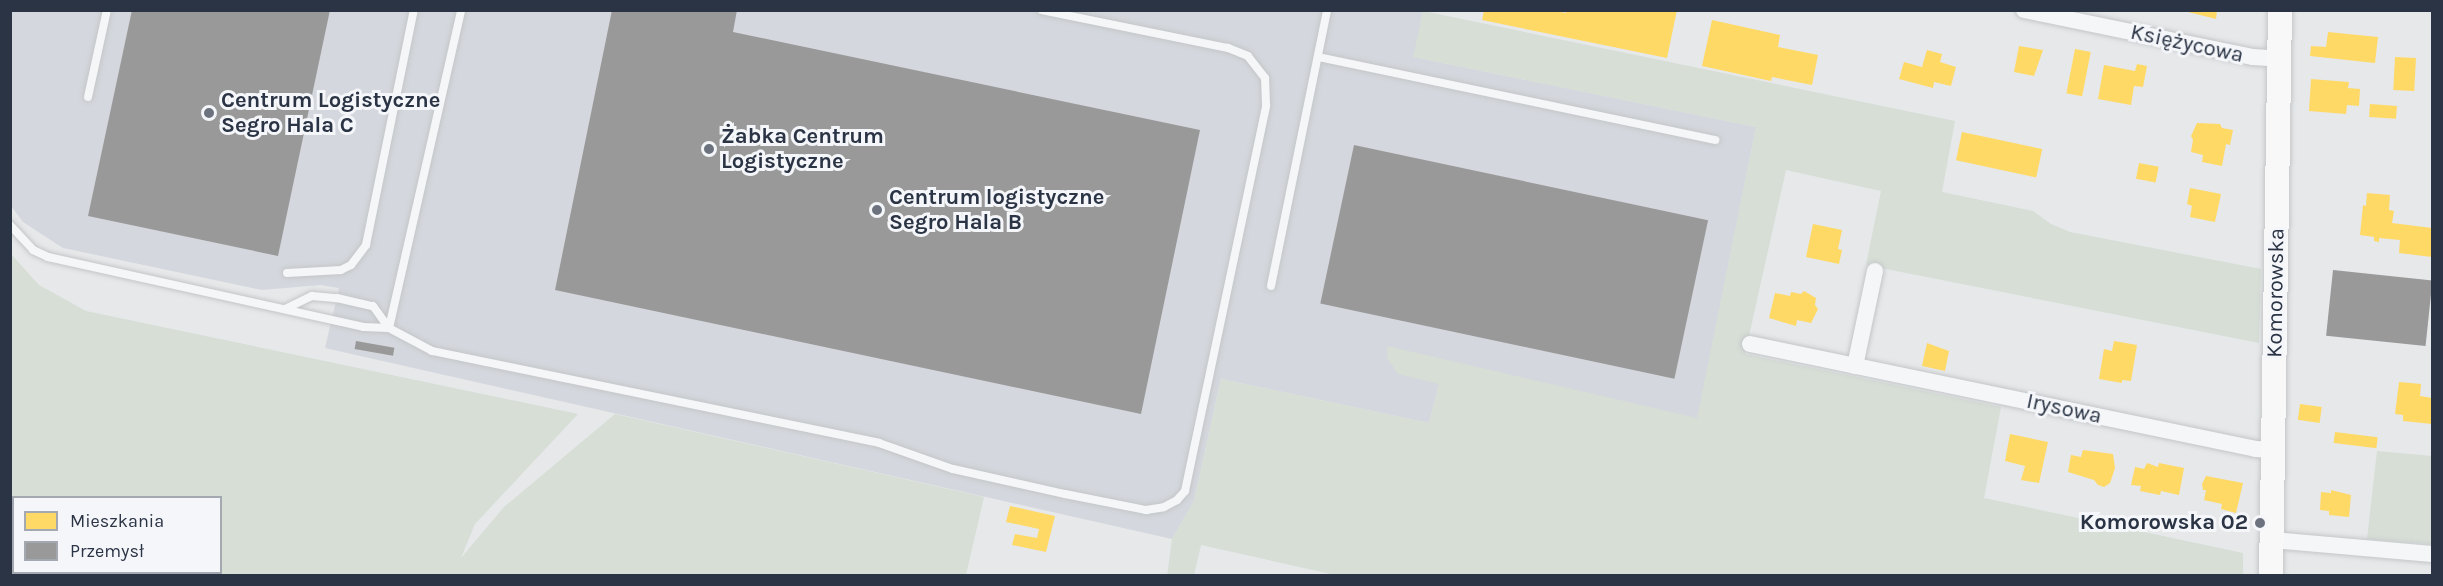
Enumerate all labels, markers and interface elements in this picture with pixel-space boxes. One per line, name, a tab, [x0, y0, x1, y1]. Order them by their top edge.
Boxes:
street label: Księżycowa	[2128, 19, 2246, 69]
place label: Centrum Logistyczne Segro Hala C	[221, 87, 440, 138]
marker: Centrum Logistyczne Segro Hala C	[202, 106, 216, 120]
place label: Żabka Centrum Logistyczne	[721, 123, 884, 174]
marker: Żabka Centrum Logistyczne	[702, 142, 716, 156]
place label: Centrum logistyczne Segro Hala B	[889, 184, 1104, 236]
marker: Centrum logistyczne Segro Hala B	[870, 203, 884, 217]
street label: Komorowska	[2262, 228, 2290, 358]
street label: Irysowa	[2024, 388, 2104, 430]
legend	[12, 496, 222, 574]
text: Mieszkania	[70, 510, 164, 532]
place label: Komorowska 02	[2080, 510, 2248, 536]
marker: Komorowska 02	[2253, 516, 2267, 530]
text: Przemysł	[70, 540, 144, 562]

